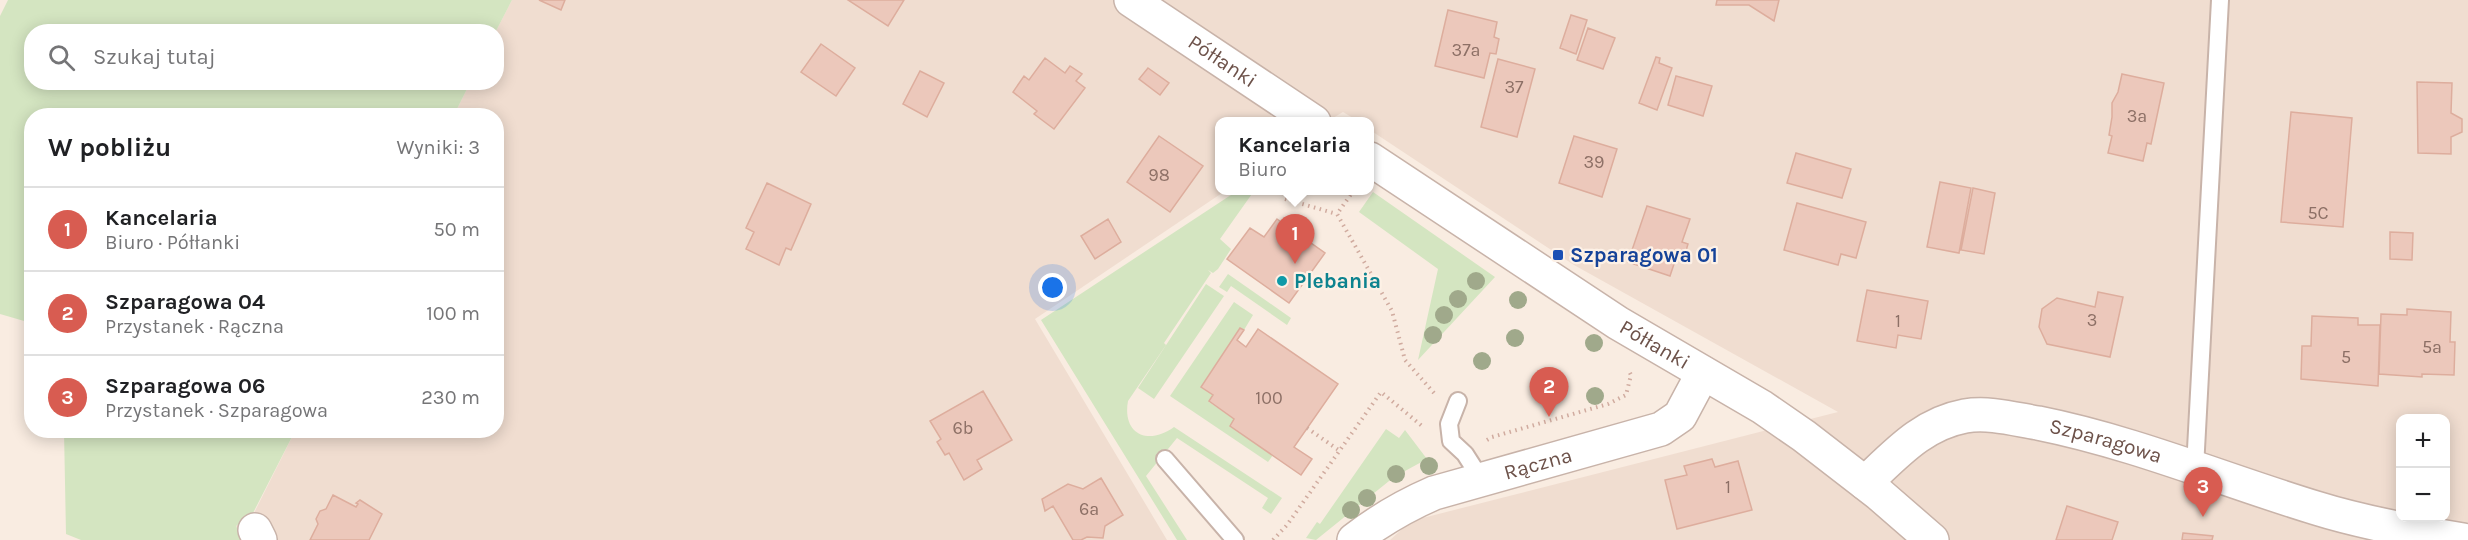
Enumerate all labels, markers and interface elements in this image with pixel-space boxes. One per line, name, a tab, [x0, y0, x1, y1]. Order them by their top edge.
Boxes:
search box	[24, 24, 504, 90]
street label: Półłanki	[1184, 30, 1261, 92]
house number: 37a	[1452, 39, 1481, 61]
icon: search	[45, 41, 78, 74]
text: Szukaj tutaj	[93, 44, 216, 70]
house number: 37	[1504, 76, 1524, 98]
house number: 3a	[2127, 105, 2147, 127]
popup	[1215, 117, 1374, 195]
text: W pobliżu	[48, 132, 171, 163]
text: Kancelaria	[1238, 132, 1351, 158]
text: Wyniki: 3	[396, 136, 480, 159]
house number: 39	[1583, 151, 1605, 173]
text: Biuro	[1238, 158, 1287, 181]
house number: 98	[1148, 164, 1170, 186]
house number: 5C	[2307, 202, 2329, 224]
text: Kancelaria	[105, 205, 218, 231]
pin: 1	[1276, 214, 1314, 264]
text: 1	[64, 218, 71, 241]
text: 50 m	[433, 218, 480, 241]
text: Biuro · Półłanki	[105, 231, 240, 254]
place label: Szparagowa 01	[1570, 243, 1718, 267]
marker: Szparagowa 01	[1551, 248, 1565, 262]
place label: Plebania	[1294, 269, 1381, 293]
your location	[1038, 273, 1067, 302]
marker: Plebania	[1275, 274, 1289, 288]
text: Szparagowa 04	[105, 289, 265, 315]
text: 2	[61, 302, 74, 325]
text: 100 m	[426, 302, 480, 325]
house number: 3	[2087, 309, 2097, 331]
house number: 1	[1895, 310, 1901, 332]
text: Przystanek · Rączna	[105, 315, 284, 338]
street label: Półłanki	[1615, 315, 1694, 374]
house number: 5a	[2422, 336, 2442, 358]
house number: 5	[2341, 346, 2351, 368]
pin: 2	[1530, 368, 1568, 417]
text: Szparagowa 06	[105, 373, 265, 399]
text: 3	[61, 386, 74, 409]
text: 230 m	[421, 386, 480, 409]
house number: 100	[1255, 387, 1283, 409]
text: Przystanek · Szparagowa	[105, 399, 328, 422]
street label: Szparagowa	[2047, 414, 2165, 468]
map controls	[2396, 414, 2450, 522]
button: +	[2396, 414, 2450, 468]
house number: 6b	[953, 417, 973, 439]
street label: Rączna	[1501, 443, 1575, 485]
pin: 3	[2184, 468, 2222, 517]
button: −	[2396, 468, 2450, 522]
house number: 1	[1725, 476, 1731, 498]
house number: 6a	[1079, 498, 1099, 520]

